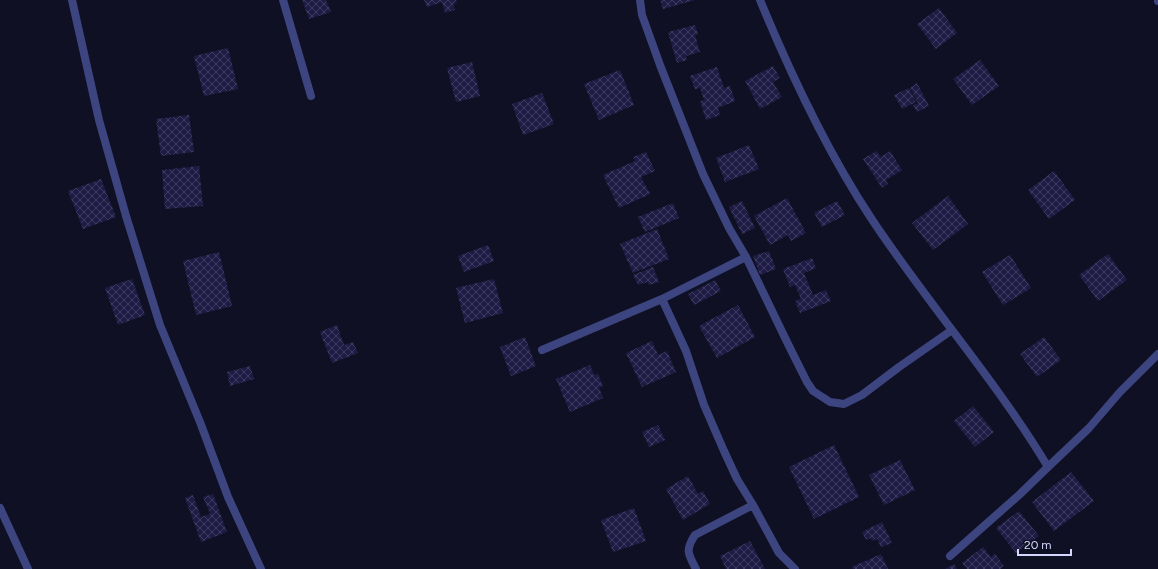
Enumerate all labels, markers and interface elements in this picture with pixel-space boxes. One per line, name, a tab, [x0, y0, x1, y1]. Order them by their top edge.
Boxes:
scale bar	[1018, 531, 1071, 557]
text: 20 m	[1024, 538, 1052, 552]

